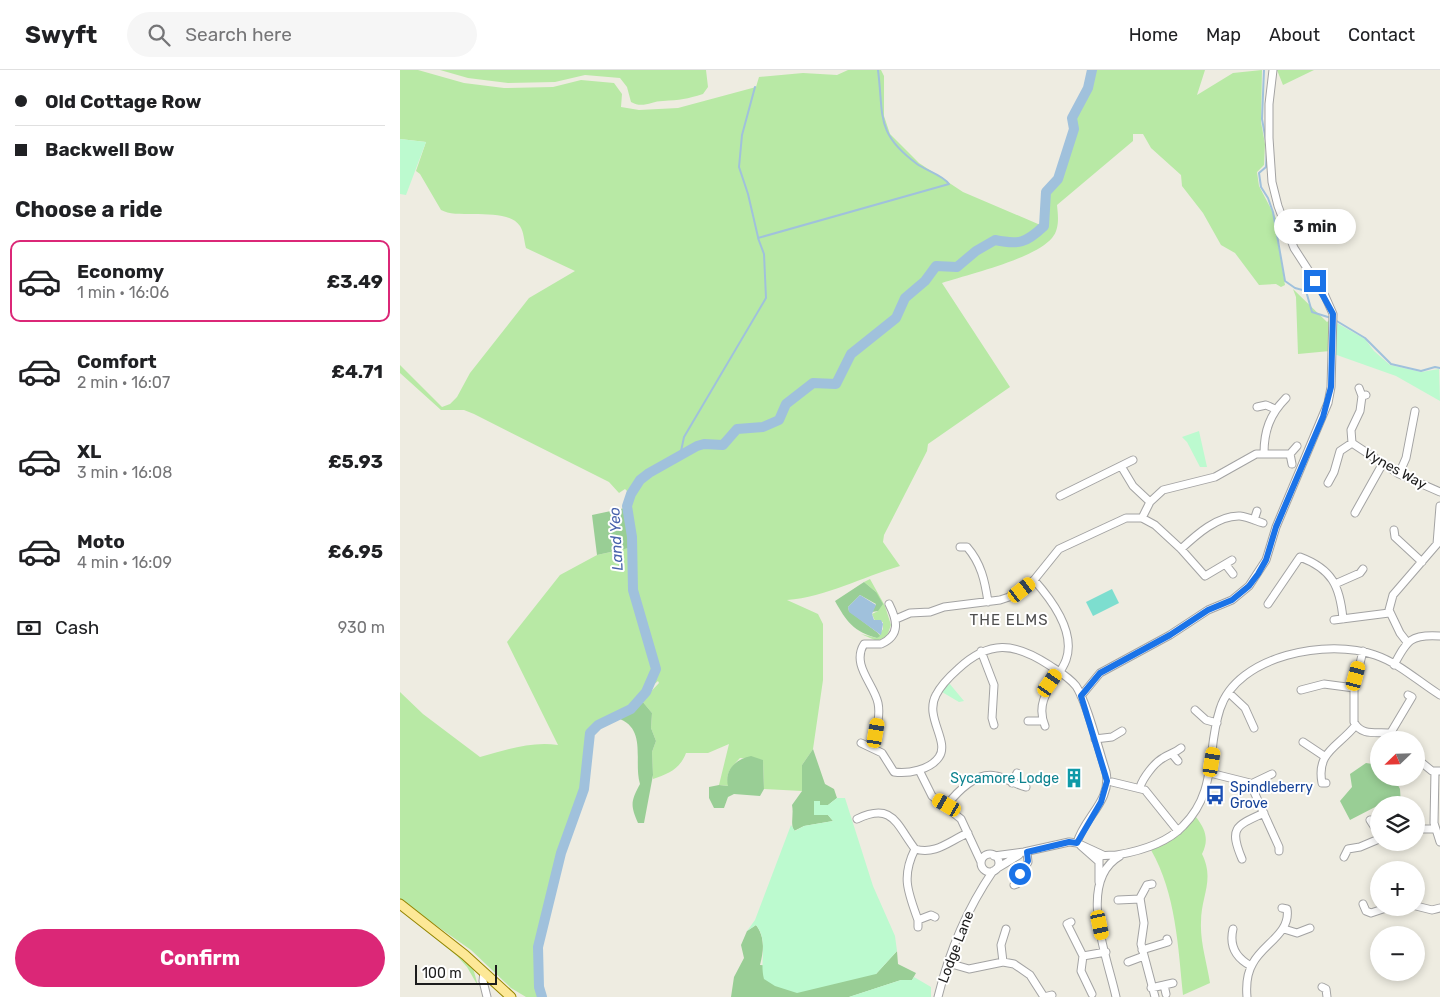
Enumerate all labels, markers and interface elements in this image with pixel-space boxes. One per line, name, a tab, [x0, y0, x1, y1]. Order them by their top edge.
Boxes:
search box	[127, 12, 477, 57]
text: Swyft	[25, 21, 97, 49]
icon: search	[145, 21, 173, 49]
text: Search here	[185, 23, 292, 46]
text: Home	[1129, 24, 1178, 46]
text: Map	[1206, 24, 1241, 46]
text: About	[1269, 24, 1320, 46]
text: Contact	[1348, 24, 1415, 46]
text: Old Cottage Row	[45, 90, 201, 113]
text: Backwell Bow	[45, 138, 174, 161]
text: Choose a ride	[15, 196, 162, 223]
callout: 3 min	[1274, 208, 1356, 244]
text: 3 min	[1293, 217, 1337, 236]
icon: car	[17, 259, 62, 304]
text: Economy	[77, 260, 164, 283]
text: £3.49	[326, 270, 383, 293]
route end	[1304, 270, 1326, 292]
text: 1 min · 16:06	[77, 283, 169, 302]
icon: car	[17, 349, 62, 394]
text: Comfort	[77, 350, 157, 373]
text: £4.71	[331, 360, 383, 383]
text: 2 min · 16:07	[77, 373, 170, 392]
icon: car	[17, 439, 62, 484]
text: XL	[77, 440, 101, 463]
street label: Vynes Way	[1360, 445, 1430, 493]
text: £5.93	[328, 450, 383, 473]
text: 3 min · 16:08	[77, 463, 172, 482]
water label: Land Yeo	[605, 506, 627, 571]
icon: car	[17, 529, 62, 574]
text: Moto	[77, 530, 125, 553]
text: £6.95	[328, 540, 383, 563]
text: 4 min · 16:09	[77, 553, 172, 572]
car	[1005, 575, 1038, 605]
district label: THE ELMS	[970, 611, 1048, 629]
icon: cash	[15, 614, 43, 642]
text: Cash	[55, 616, 99, 639]
text: 930 m	[338, 618, 385, 637]
car	[1344, 660, 1367, 692]
car	[1035, 666, 1064, 700]
car	[866, 717, 885, 749]
north arrow	[1370, 731, 1425, 786]
map controls	[1370, 731, 1425, 981]
car	[1202, 746, 1221, 778]
building icon: Sycamore Lodge	[1063, 767, 1085, 789]
place label: Sycamore Lodge	[950, 770, 1059, 787]
place label: Spindleberry Grove	[1230, 779, 1313, 812]
bus stop icon: Spindleberry Grove	[1204, 784, 1226, 806]
car	[930, 791, 963, 819]
button: layers	[1370, 796, 1425, 851]
button: +	[1370, 861, 1425, 916]
route start	[1009, 863, 1031, 885]
street label: Lodge Lane	[935, 908, 978, 985]
car	[1089, 909, 1110, 941]
button: −	[1370, 926, 1425, 981]
button: Confirm	[15, 929, 385, 987]
scale bar	[415, 962, 498, 985]
text: 100 m	[422, 965, 462, 982]

